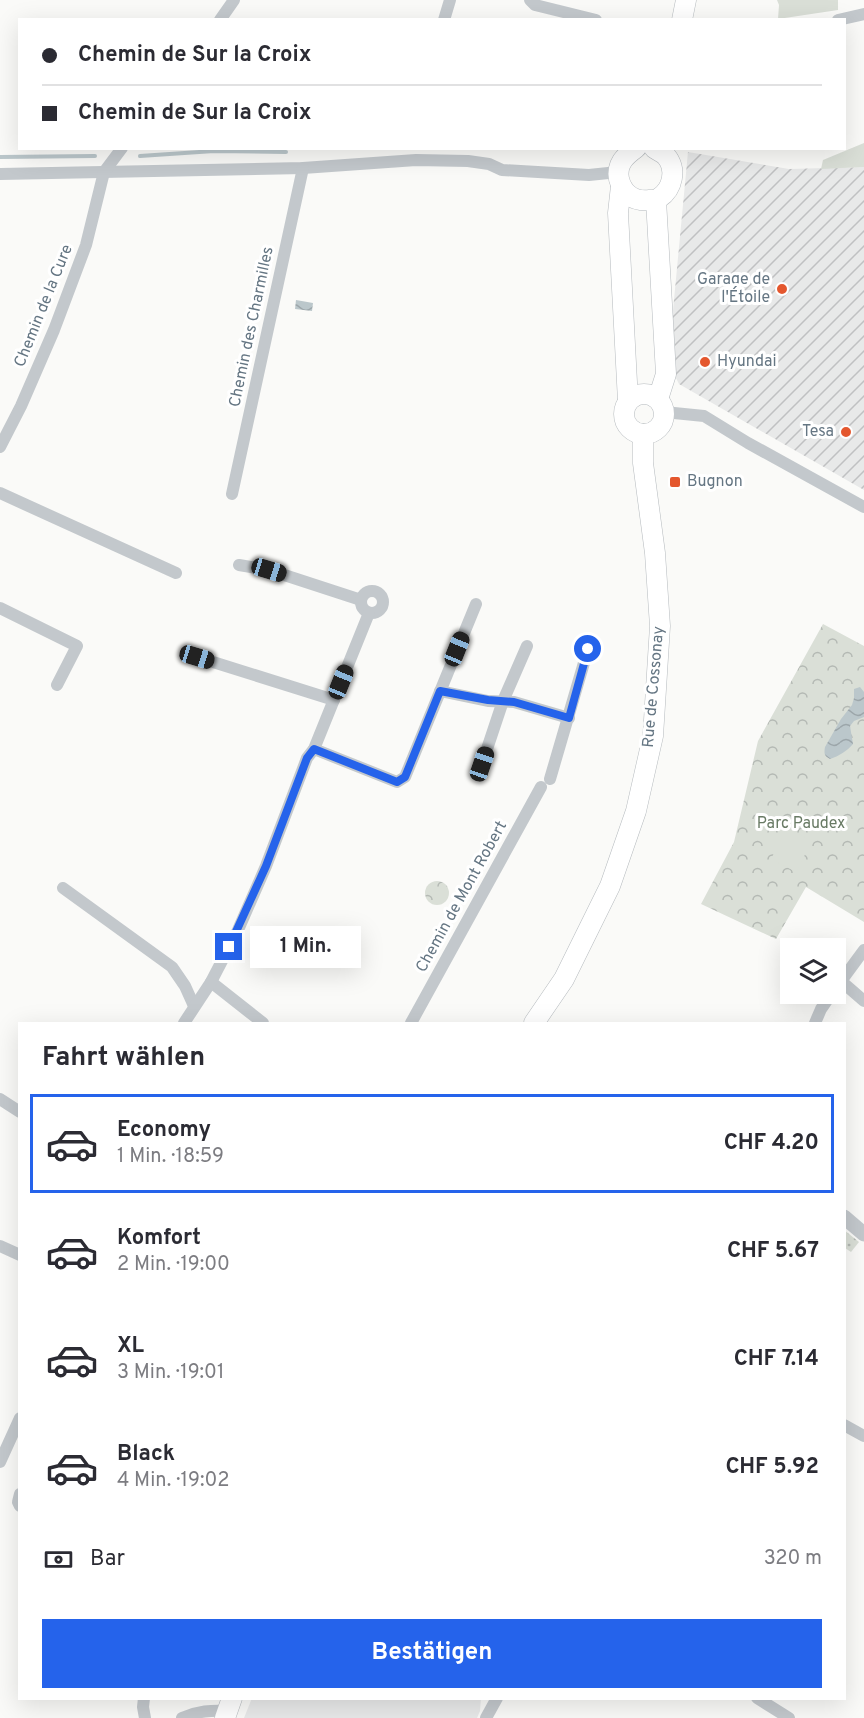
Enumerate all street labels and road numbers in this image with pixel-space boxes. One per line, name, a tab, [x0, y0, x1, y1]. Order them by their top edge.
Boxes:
street label: Chemin de la Cure	[10, 242, 78, 370]
street label: Chemin des Charmilles	[225, 245, 279, 409]
street label: Rue de Cossonay	[639, 625, 669, 749]
street label: Chemin de Mont Robert	[412, 818, 512, 976]

